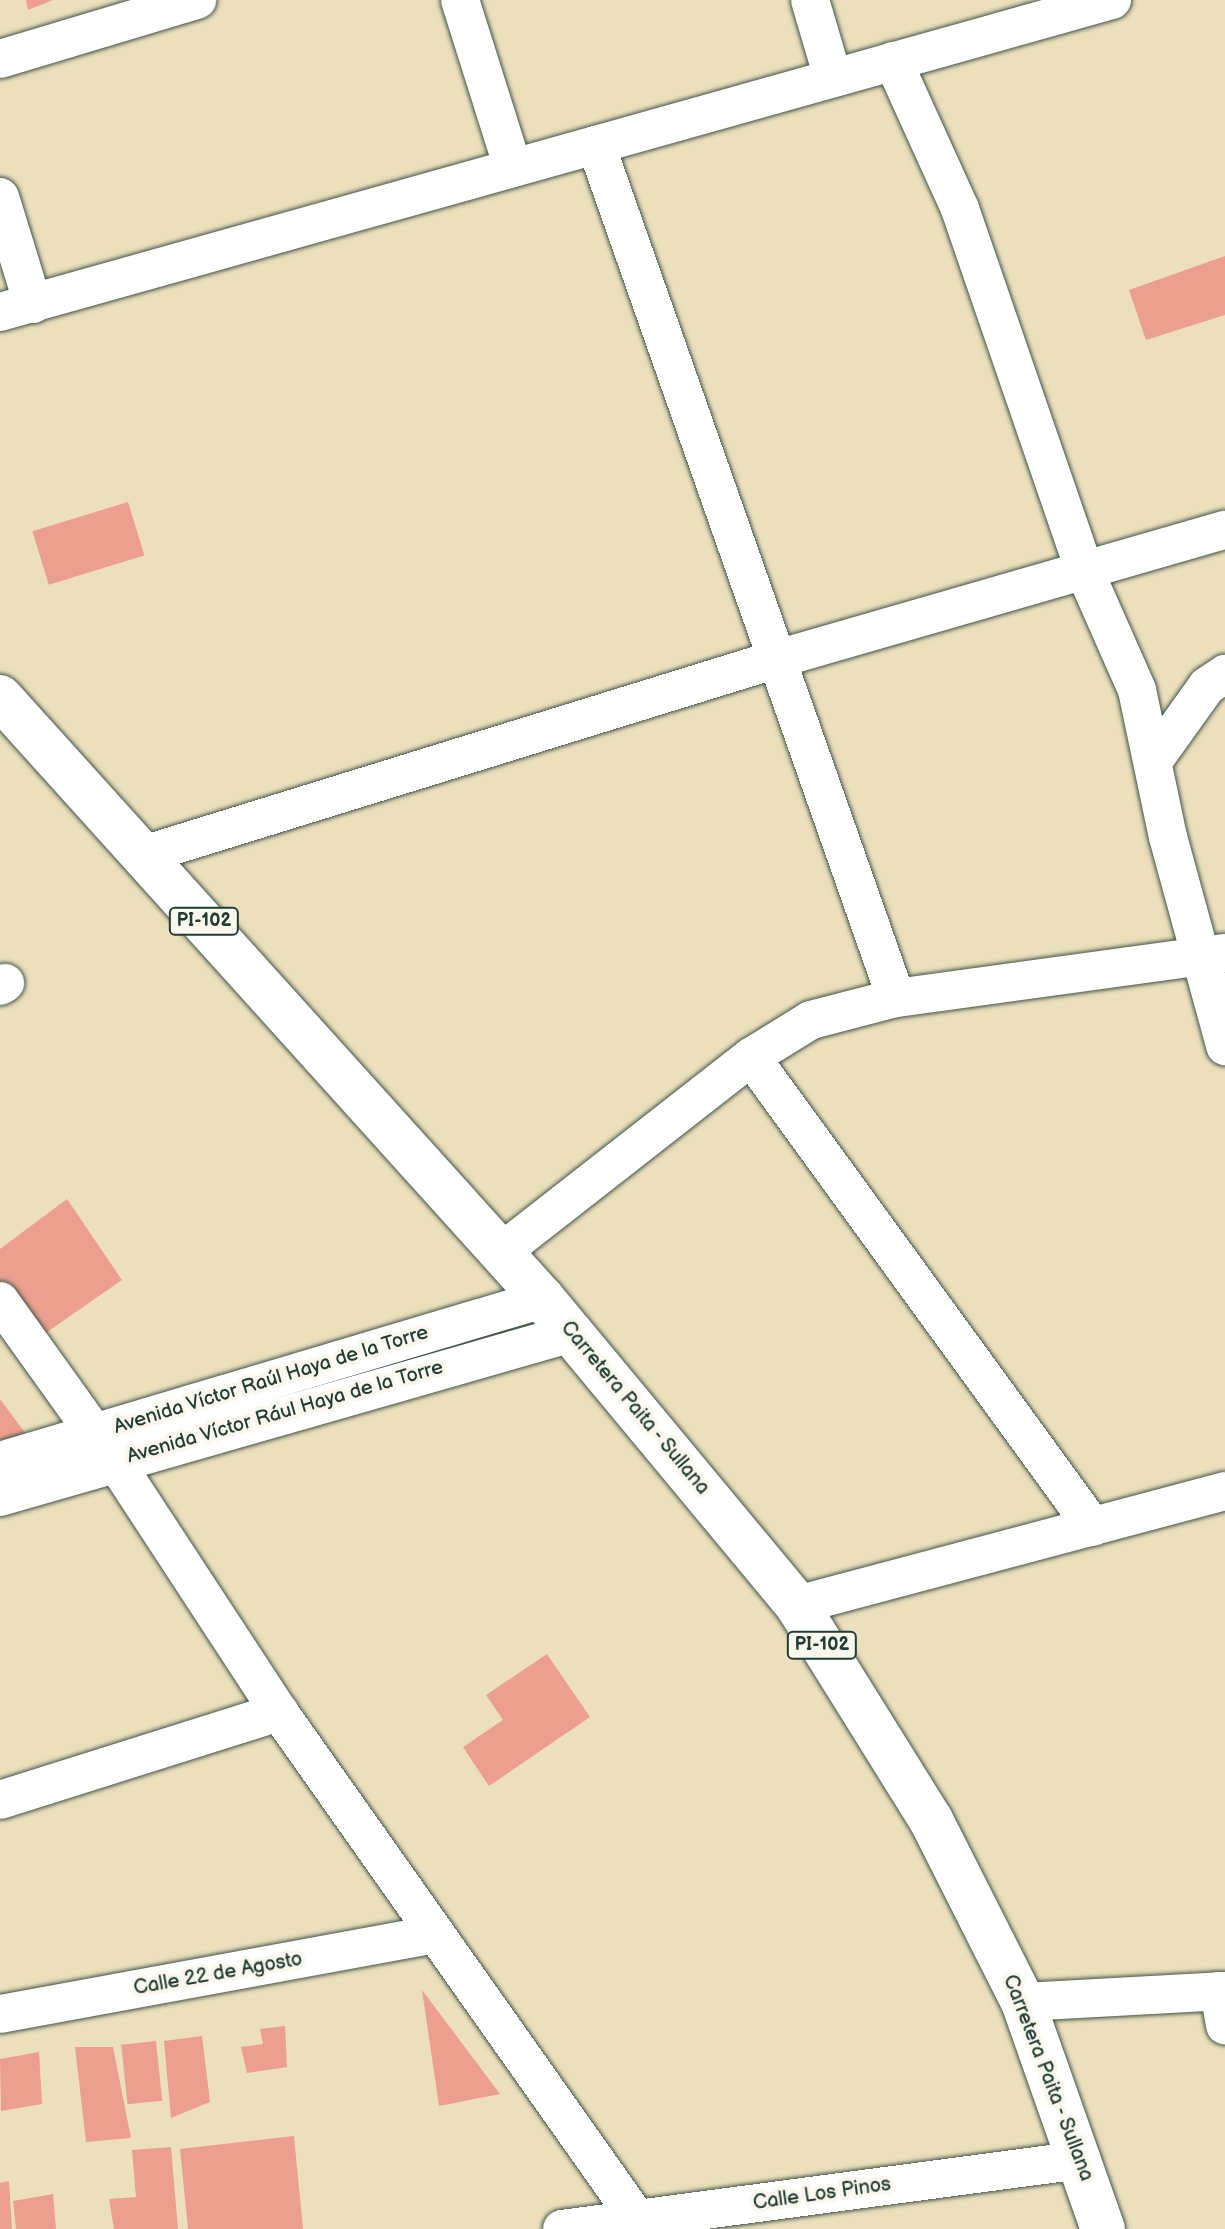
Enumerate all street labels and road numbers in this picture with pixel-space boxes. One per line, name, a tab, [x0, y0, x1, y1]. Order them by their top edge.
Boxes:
road number: PI-102	[168, 907, 240, 935]
street label: Carretera Paita - Sullana	[555, 1316, 715, 1500]
street label: Avenida Víctor Raúl Haya de la Torre	[110, 1320, 432, 1440]
street label: Avenida Víctor Rául Haya de la Torre	[124, 1355, 446, 1469]
road number: PI-102	[786, 1631, 858, 1659]
street label: Calle 22 de Agosto	[132, 1947, 304, 2001]
street label: Carretera Paita - Sullana	[997, 1971, 1099, 2185]
street label: Calle Los Pinos	[752, 2172, 892, 2216]

